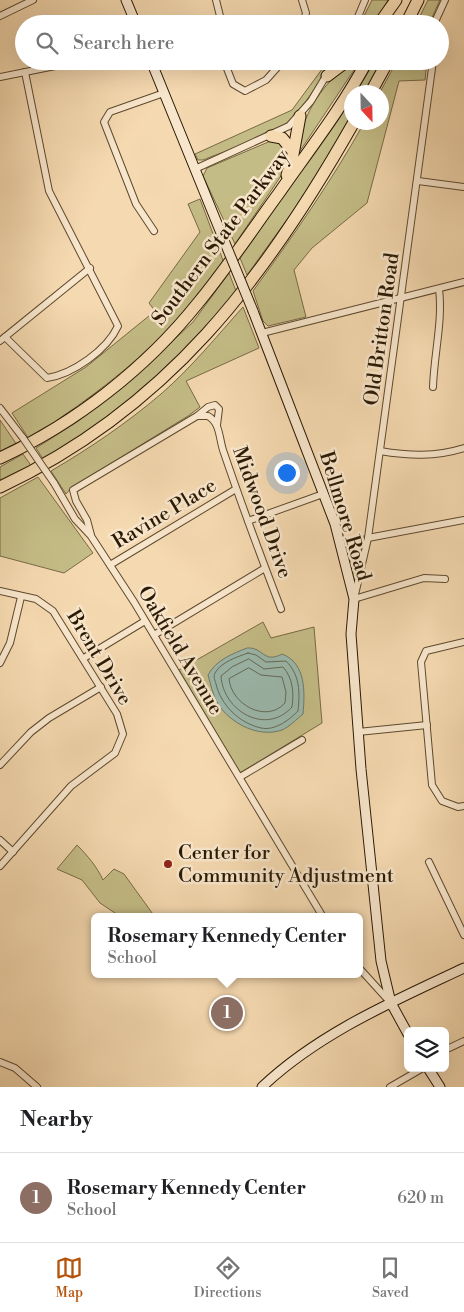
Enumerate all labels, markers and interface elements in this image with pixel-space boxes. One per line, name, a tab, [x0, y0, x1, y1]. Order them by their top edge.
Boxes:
search box	[15, 15, 449, 70]
icon: search	[33, 29, 61, 57]
text: Search here	[73, 31, 174, 55]
north arrow	[344, 85, 389, 130]
street label: Southern State Parkway	[147, 145, 296, 331]
street label: Old Britton Road	[359, 251, 406, 407]
street label: Midwood Drive	[226, 443, 297, 582]
street label: Bellmore Road	[313, 448, 376, 585]
your location	[274, 460, 300, 486]
street label: Ravine Place	[108, 473, 221, 555]
street label: Oakfield Avenue	[131, 582, 228, 720]
street label: Brent Drive	[60, 605, 137, 710]
place label: Center for Community Adjustment	[178, 841, 394, 889]
marker: Center for Community Adjustment	[162, 858, 174, 870]
popup	[91, 913, 363, 978]
text: Rosemary Kennedy Center	[107, 924, 347, 948]
text: School	[107, 948, 157, 968]
pin: 1	[211, 994, 243, 1032]
map controls	[404, 1027, 449, 1072]
button: layers	[404, 1027, 449, 1072]
text: Nearby	[20, 1107, 93, 1133]
text: Rosemary Kennedy Center	[67, 1176, 306, 1200]
text: 1	[32, 1188, 40, 1208]
text: 620 m	[397, 1188, 444, 1208]
text: School	[67, 1200, 116, 1220]
tab: Map	[55, 1254, 83, 1302]
tab: Directions	[194, 1254, 261, 1302]
tab: Saved	[372, 1254, 409, 1302]

